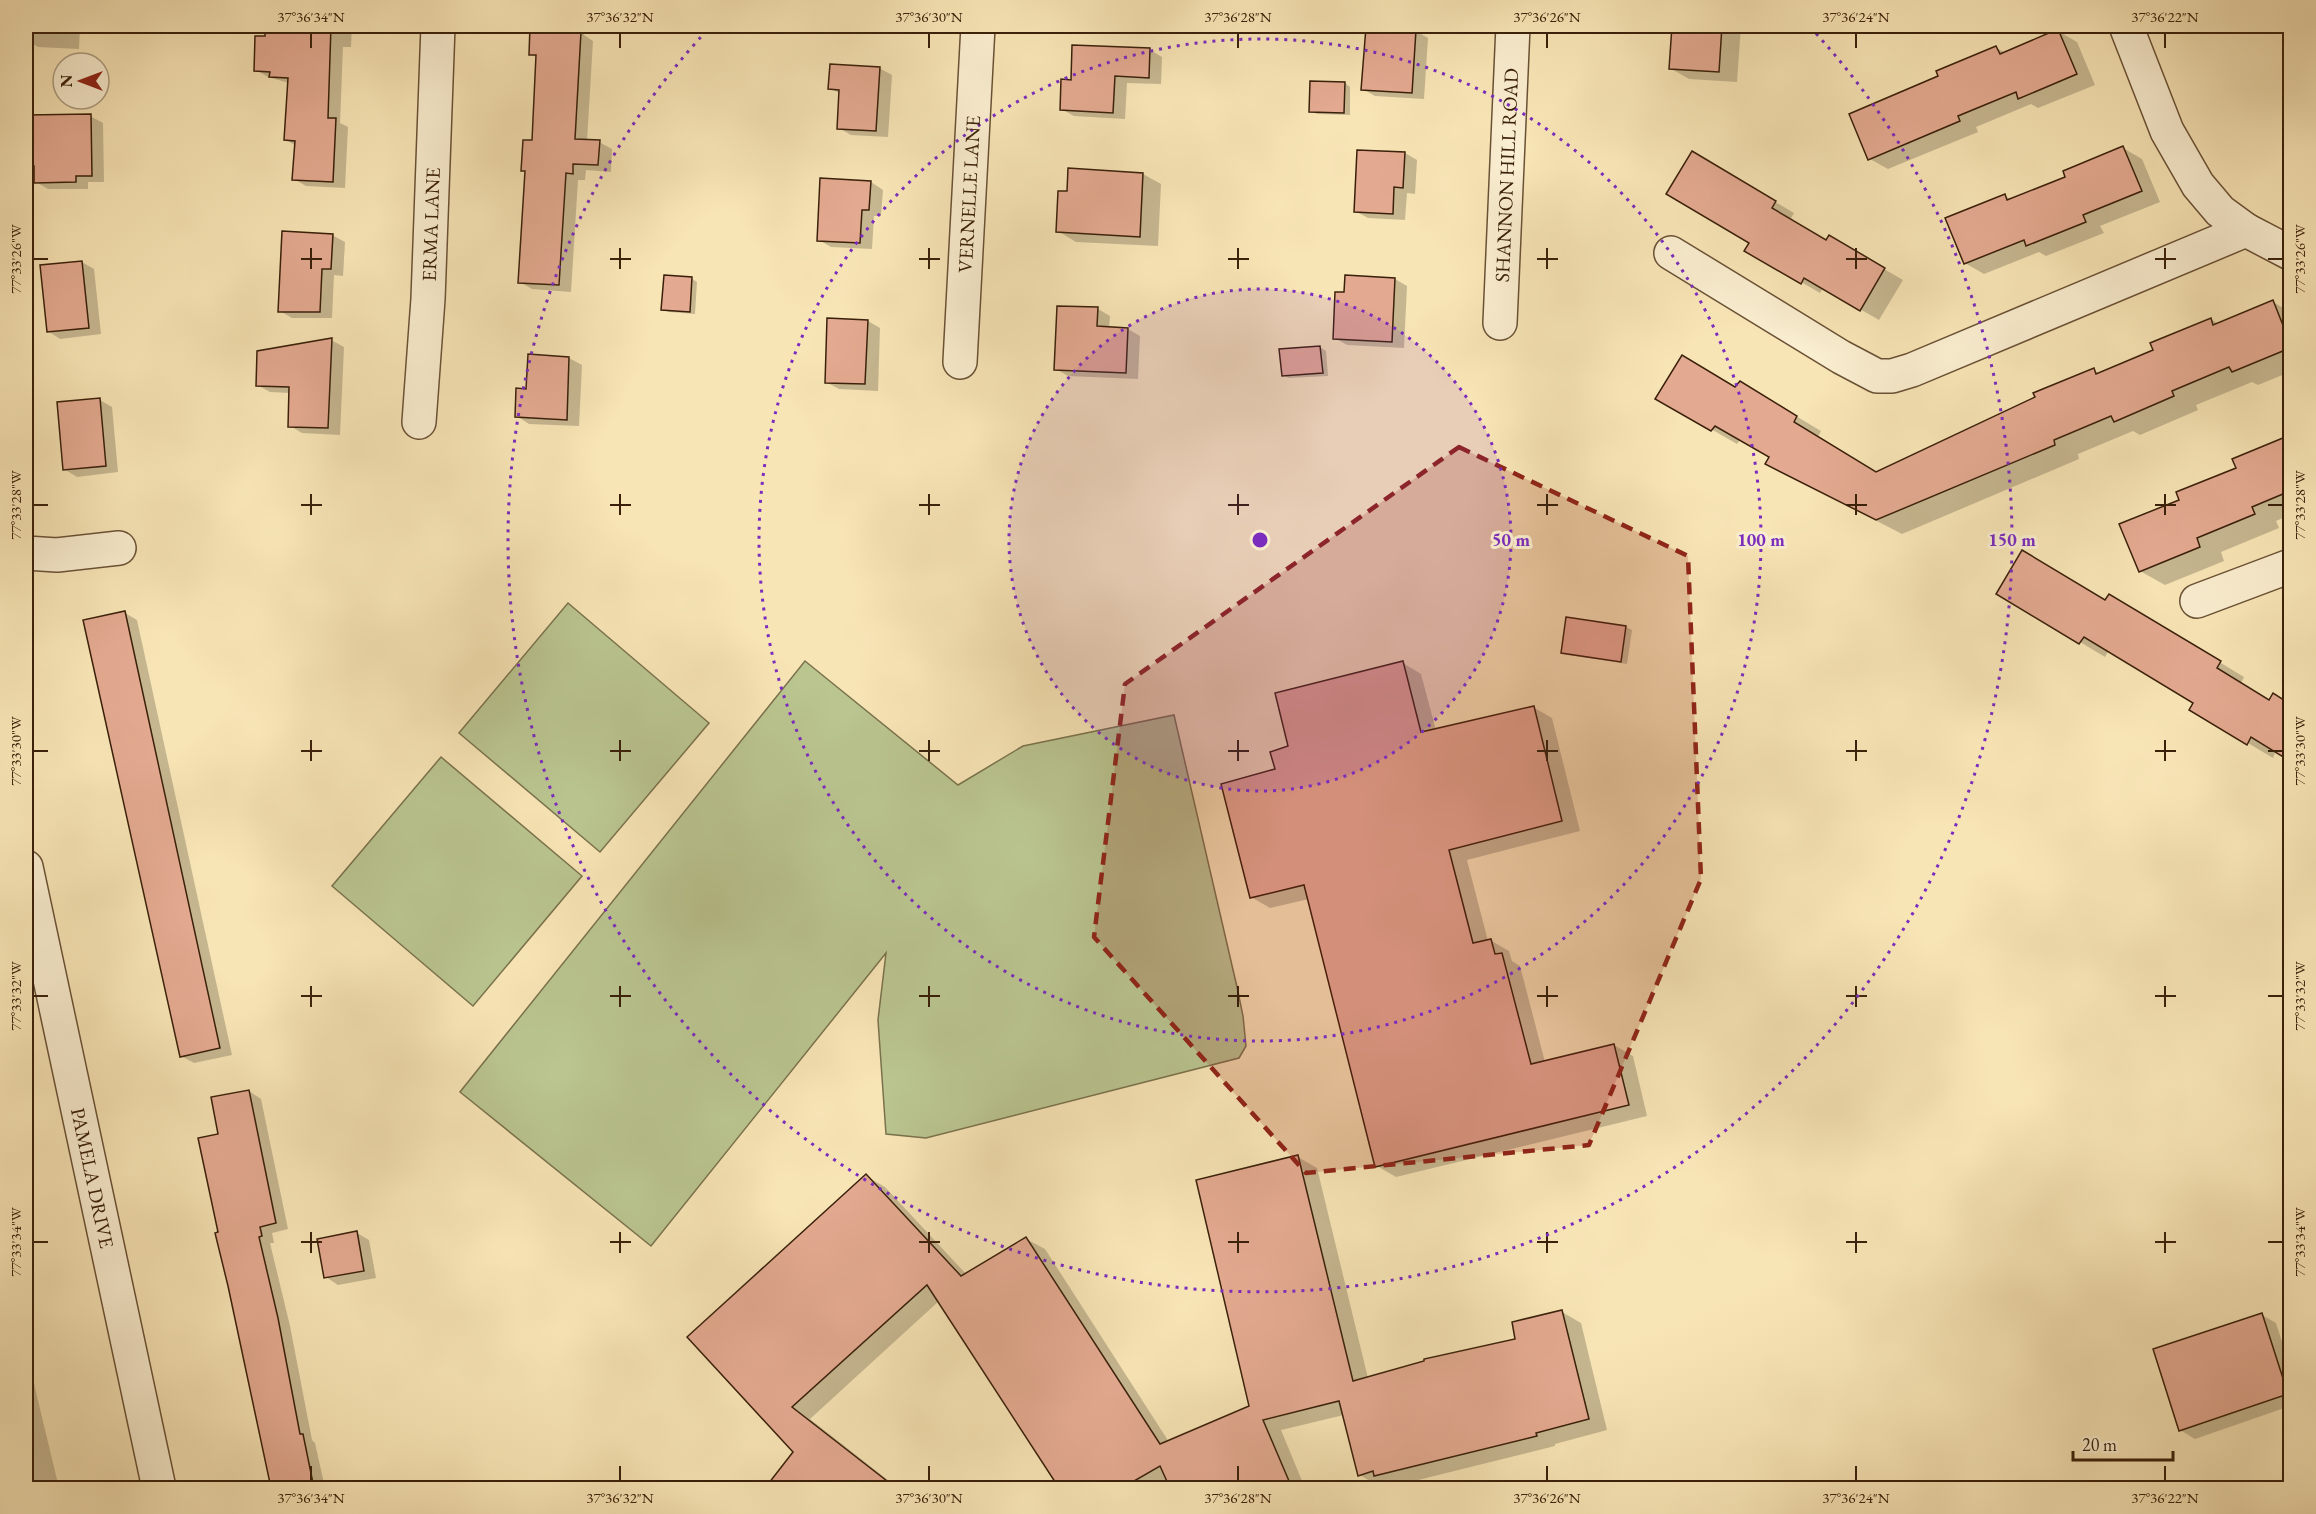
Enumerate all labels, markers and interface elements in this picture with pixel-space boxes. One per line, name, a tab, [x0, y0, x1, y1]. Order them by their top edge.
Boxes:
text: 37°36'34"N	[277, 7, 345, 26]
text: 37°36'32"N	[586, 7, 654, 26]
text: 37°36'30"N	[895, 7, 963, 26]
text: 37°36'28"N	[1204, 7, 1272, 26]
text: 37°36'26"N	[1513, 7, 1581, 26]
text: 37°36'24"N	[1822, 7, 1890, 26]
text: 37°36'22"N	[2131, 7, 2199, 26]
north arrow	[51, 51, 111, 111]
street label: SHANNON HILL ROAD	[1489, 67, 1524, 283]
text: N	[56, 74, 77, 87]
street label: VERNELLE LANE	[952, 115, 986, 274]
street label: ERMA LANE	[416, 167, 446, 282]
text: 77°33'26"W	[6, 224, 25, 294]
text: 77°33'26"W	[2290, 224, 2309, 294]
text: 77°33'28"W	[6, 470, 25, 540]
text: 77°33'28"W	[2290, 470, 2309, 540]
text: 50 m	[1492, 528, 1530, 551]
text: 100 m	[1737, 528, 1785, 551]
text: 150 m	[1988, 528, 2036, 551]
centre of rings	[1250, 530, 1270, 550]
text: 77°33'30"W	[6, 716, 25, 786]
text: 77°33'30"W	[2290, 716, 2309, 786]
text: 77°33'32"W	[6, 961, 25, 1031]
text: 77°33'32"W	[2290, 961, 2309, 1031]
street label: PAMELA DRIVE	[65, 1105, 120, 1251]
text: 77°33'34"W	[6, 1207, 25, 1277]
text: 77°33'34"W	[2290, 1207, 2309, 1277]
scale bar	[2073, 1424, 2174, 1462]
text: 20 m	[2082, 1433, 2117, 1456]
text: 37°36'34"N	[277, 1488, 345, 1507]
text: 37°36'32"N	[586, 1488, 654, 1507]
text: 37°36'30"N	[895, 1488, 963, 1507]
text: 37°36'28"N	[1204, 1488, 1272, 1507]
text: 37°36'26"N	[1513, 1488, 1581, 1507]
text: 37°36'24"N	[1822, 1488, 1890, 1507]
text: 37°36'22"N	[2131, 1488, 2199, 1507]

